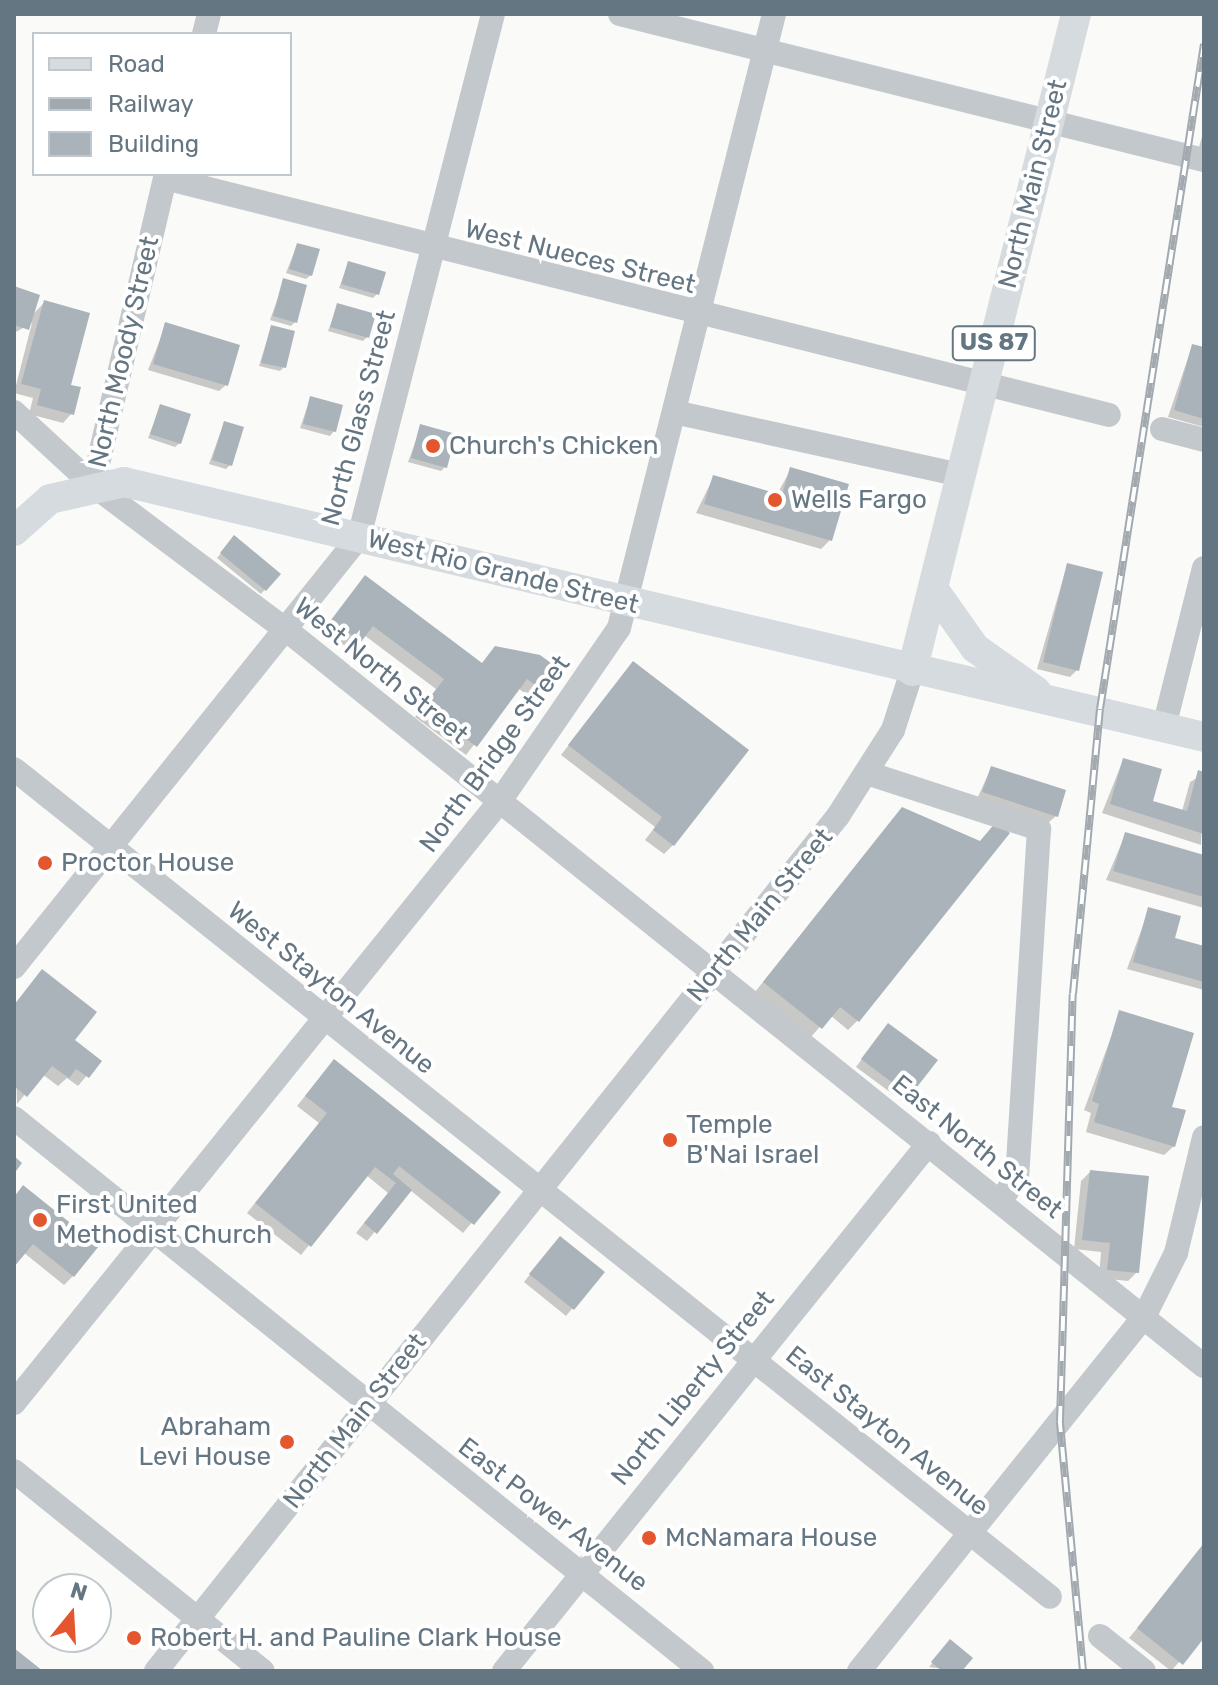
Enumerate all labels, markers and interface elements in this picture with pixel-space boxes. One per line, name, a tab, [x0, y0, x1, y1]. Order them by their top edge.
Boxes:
legend	[32, 32, 292, 176]
text: Road	[108, 50, 165, 78]
street label: North Main Street	[992, 76, 1074, 292]
text: Railway	[108, 90, 194, 118]
text: Building	[108, 130, 199, 158]
street label: West Nueces Street	[461, 213, 699, 301]
street label: North Moody Street	[82, 233, 166, 471]
street label: North Glass Street	[315, 307, 403, 529]
road number: US 87	[950, 323, 1038, 363]
place label: Church's Chicken	[449, 430, 658, 462]
marker: Church's Chicken	[424, 437, 442, 455]
place label: Wells Fargo	[791, 484, 927, 516]
marker: Wells Fargo	[766, 491, 784, 509]
street label: West Rio Grande Street	[364, 523, 642, 621]
street label: West North Street	[288, 591, 474, 751]
street label: North Bridge Street	[413, 649, 577, 859]
street label: North Main Street	[681, 822, 839, 1008]
place label: Proctor House	[61, 847, 235, 879]
marker: Proctor House	[36, 854, 54, 872]
street label: West Stayton Avenue	[221, 895, 441, 1081]
street label: East North Street	[885, 1069, 1069, 1225]
place label: Temple B'Nai Israel	[686, 1109, 819, 1170]
marker: Temple B'Nai Israel	[661, 1131, 679, 1149]
place label: First United Methodist Church	[56, 1189, 272, 1250]
marker: First United Methodist Church	[31, 1211, 49, 1229]
street label: North Liberty Street	[605, 1284, 781, 1492]
street label: North Main Street	[277, 1327, 433, 1515]
street label: East Stayton Avenue	[779, 1339, 995, 1523]
place label: Abraham Levi House	[139, 1411, 271, 1472]
street label: East Power Avenue	[451, 1431, 655, 1599]
marker: Abraham Levi House	[278, 1433, 296, 1451]
place label: McNamara House	[665, 1522, 877, 1554]
marker: McNamara House	[640, 1529, 658, 1547]
north arrow	[32, 1573, 112, 1653]
text: N	[67, 1576, 91, 1607]
place label: Robert H. and Pauline Clark House	[150, 1622, 562, 1654]
marker: Robert H. and Pauline Clark House	[125, 1629, 143, 1647]

